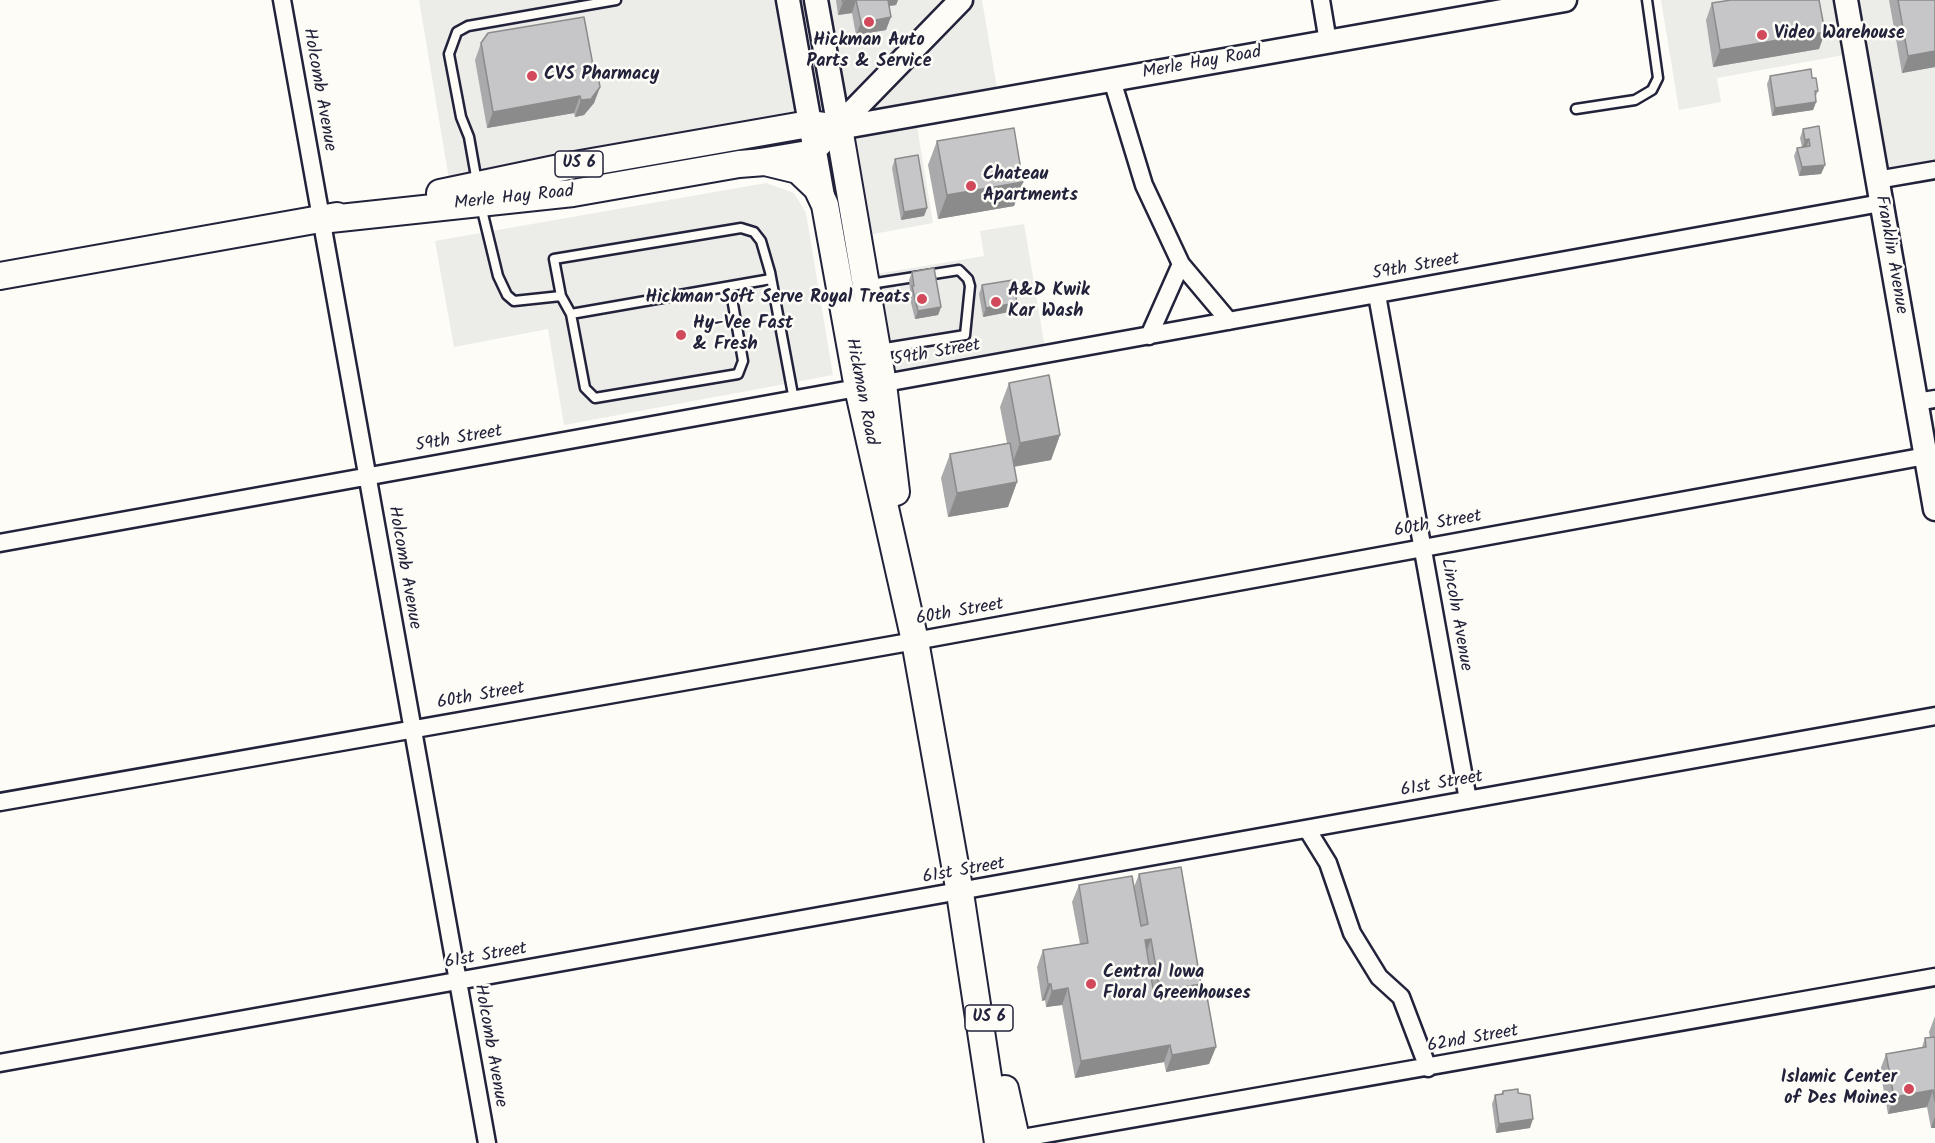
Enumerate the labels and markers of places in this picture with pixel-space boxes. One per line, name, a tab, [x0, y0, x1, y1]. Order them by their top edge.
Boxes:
marker: Hickman Auto Parts & Service	[862, 15, 876, 29]
place label: Video Warehouse	[1774, 24, 1905, 46]
marker: Video Warehouse	[1755, 28, 1769, 42]
place label: Hickman Auto Parts & Service	[806, 31, 932, 74]
place label: CVS Pharmacy	[544, 65, 659, 87]
marker: CVS Pharmacy	[525, 69, 539, 83]
place label: Chateau Apartments	[983, 165, 1078, 207]
marker: Chateau Apartments	[964, 179, 978, 193]
place label: A&D Kwik Kar Wash	[1008, 281, 1090, 324]
place label: Hickman Soft Serve Royal Treats	[645, 288, 910, 310]
marker: Hickman Soft Serve Royal Treats	[915, 292, 929, 306]
marker: A&D Kwik Kar Wash	[989, 295, 1003, 309]
place label: Hy-Vee Fast & Fresh	[693, 314, 793, 356]
marker: Hy-Vee Fast & Fresh	[674, 328, 688, 342]
place label: Central Iowa Floral Greenhouses	[1103, 963, 1251, 1006]
marker: Central Iowa Floral Greenhouses	[1084, 977, 1098, 991]
place label: Islamic Center of Des Moines	[1781, 1068, 1897, 1110]
marker: Islamic Center of Des Moines	[1902, 1082, 1916, 1096]

